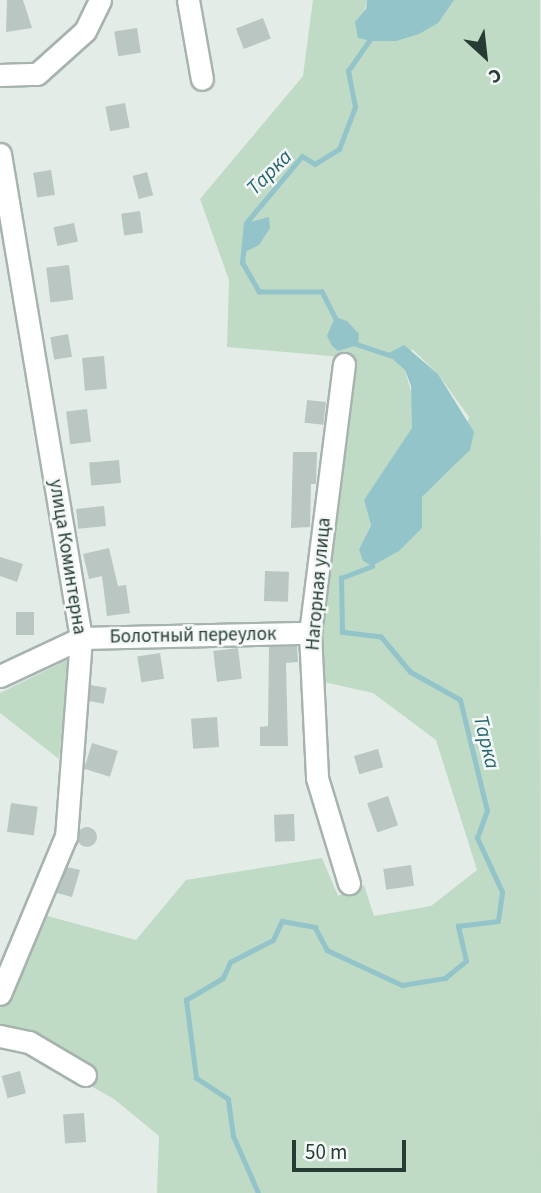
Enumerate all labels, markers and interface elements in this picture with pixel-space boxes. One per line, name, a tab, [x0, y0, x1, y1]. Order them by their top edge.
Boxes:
north arrow	[450, 21, 520, 91]
text: С	[484, 61, 506, 90]
water label: Тарка	[241, 144, 297, 200]
street label: улица Коминтерна	[43, 478, 91, 636]
street label: Нагорная улица	[302, 517, 336, 651]
street label: Болотный переулок	[109, 623, 277, 649]
water label: Тарка	[468, 713, 506, 771]
scale bar	[296, 1126, 410, 1170]
text: 50 m	[305, 1137, 347, 1167]

